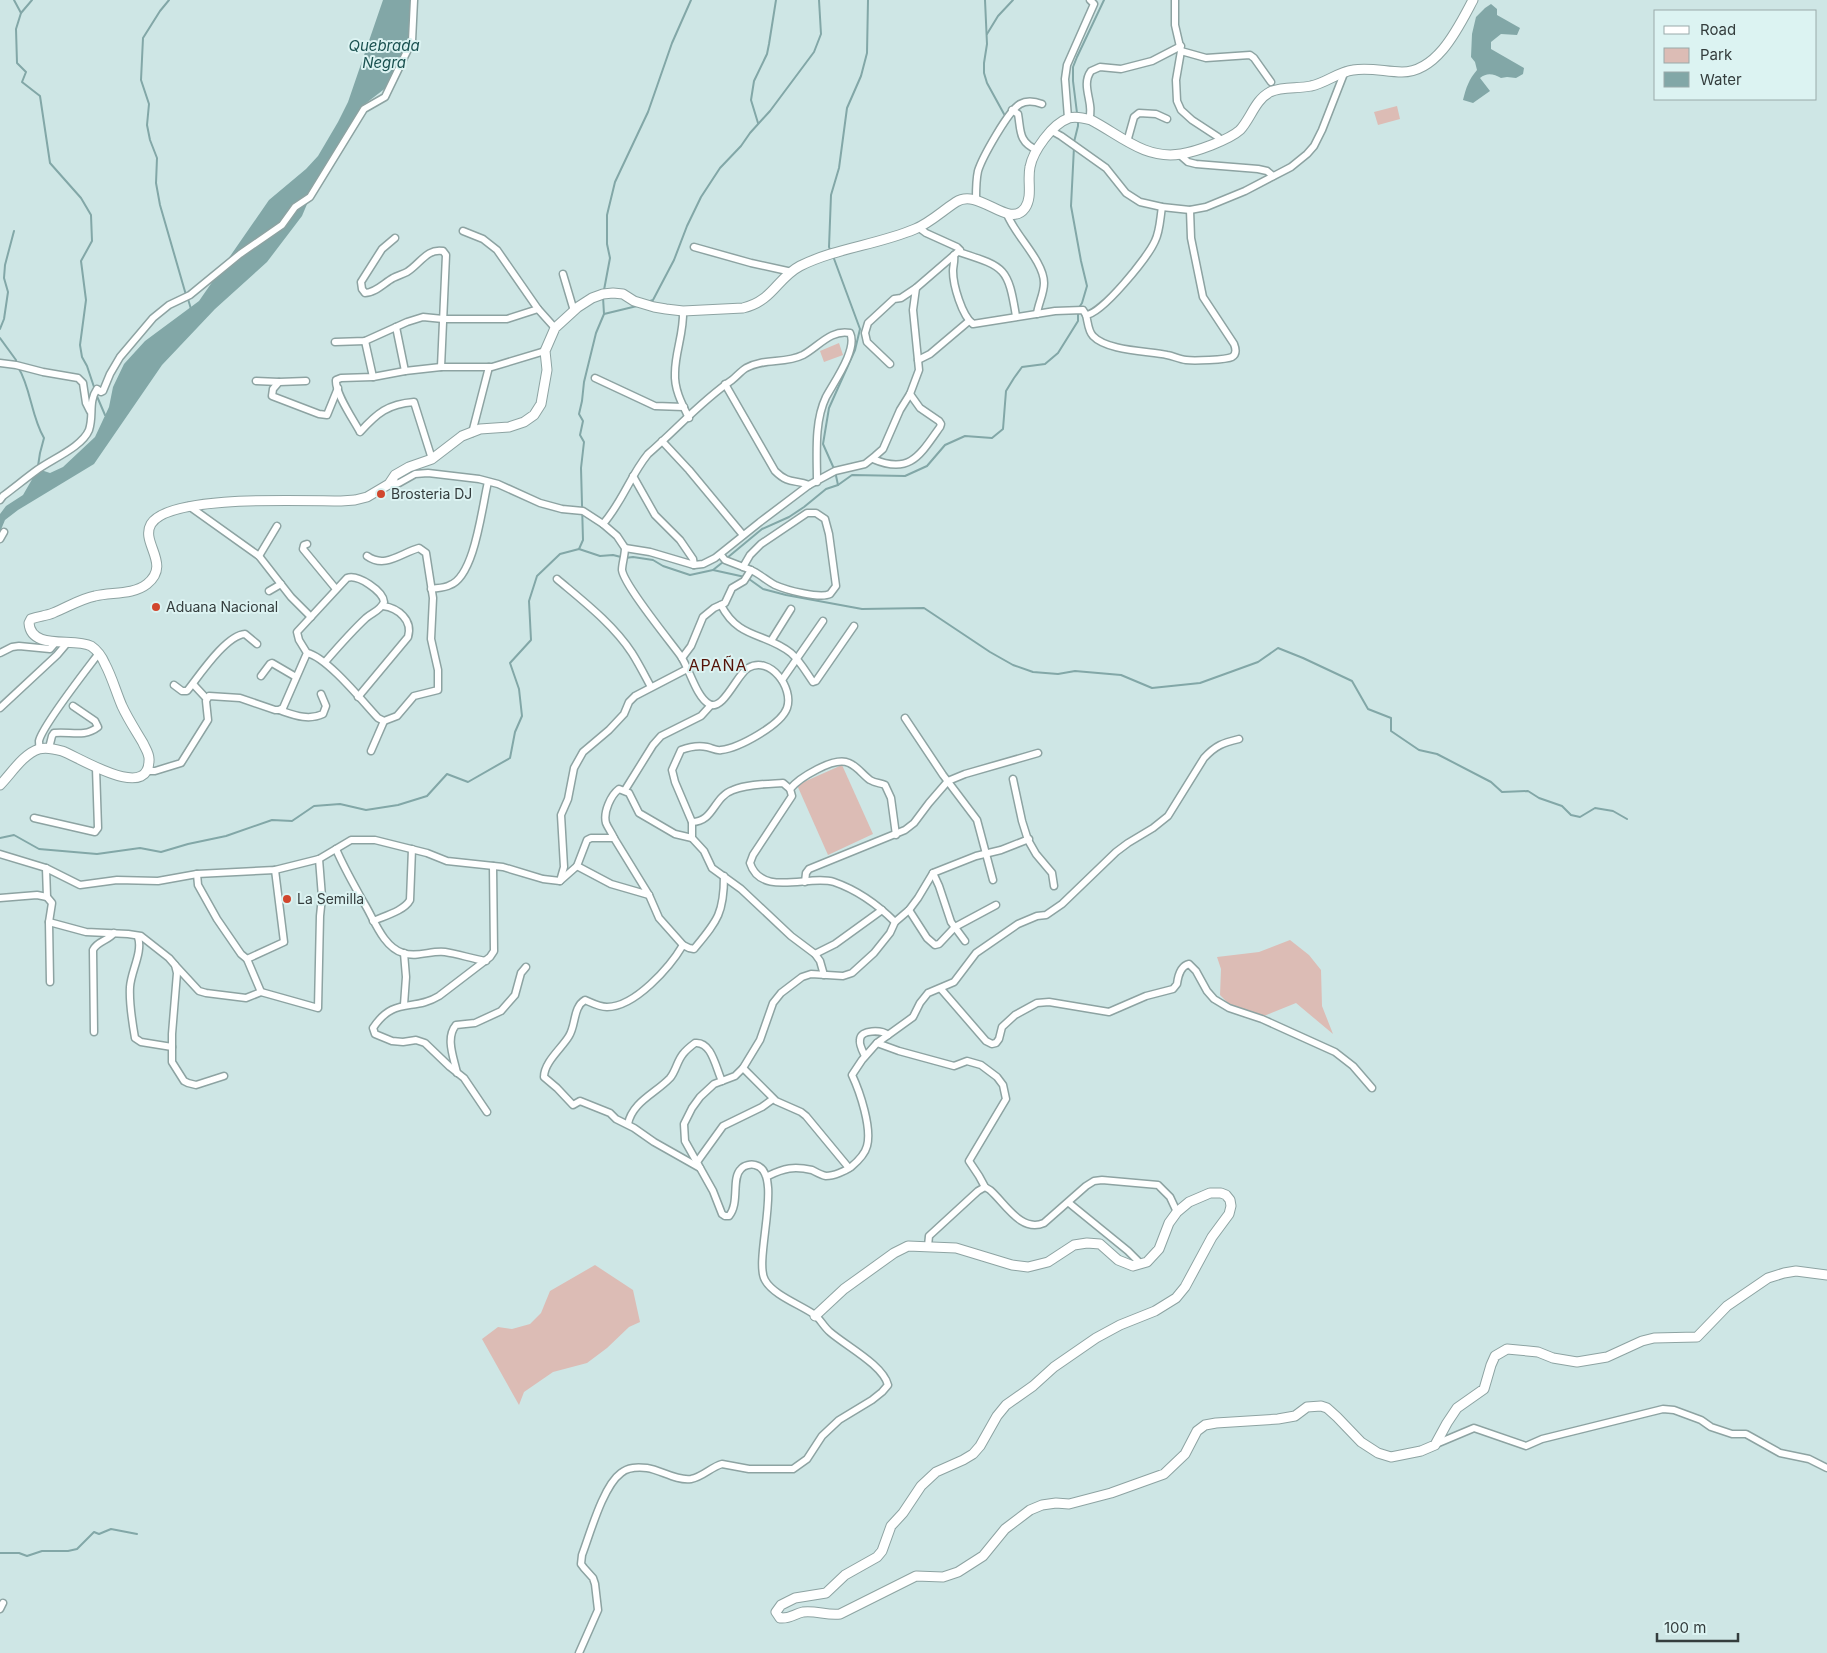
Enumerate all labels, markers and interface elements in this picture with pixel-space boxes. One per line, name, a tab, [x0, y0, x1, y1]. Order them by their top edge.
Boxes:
legend	[1654, 10, 1817, 100]
text: Road	[1700, 20, 1736, 39]
water label: Quebrada Negra	[348, 36, 420, 72]
text: Park	[1700, 45, 1733, 64]
text: Water	[1700, 70, 1742, 89]
place label: Brosteria DJ	[391, 485, 472, 502]
marker: Brosteria DJ	[375, 488, 387, 500]
place label: Aduana Nacional	[166, 598, 278, 615]
marker: Aduana Nacional	[150, 601, 162, 613]
district label: APAÑA	[688, 655, 748, 675]
place label: La Semilla	[297, 890, 364, 907]
marker: La Semilla	[281, 893, 293, 905]
scale bar	[1657, 1610, 1738, 1642]
text: 100 m	[1664, 1618, 1706, 1637]

